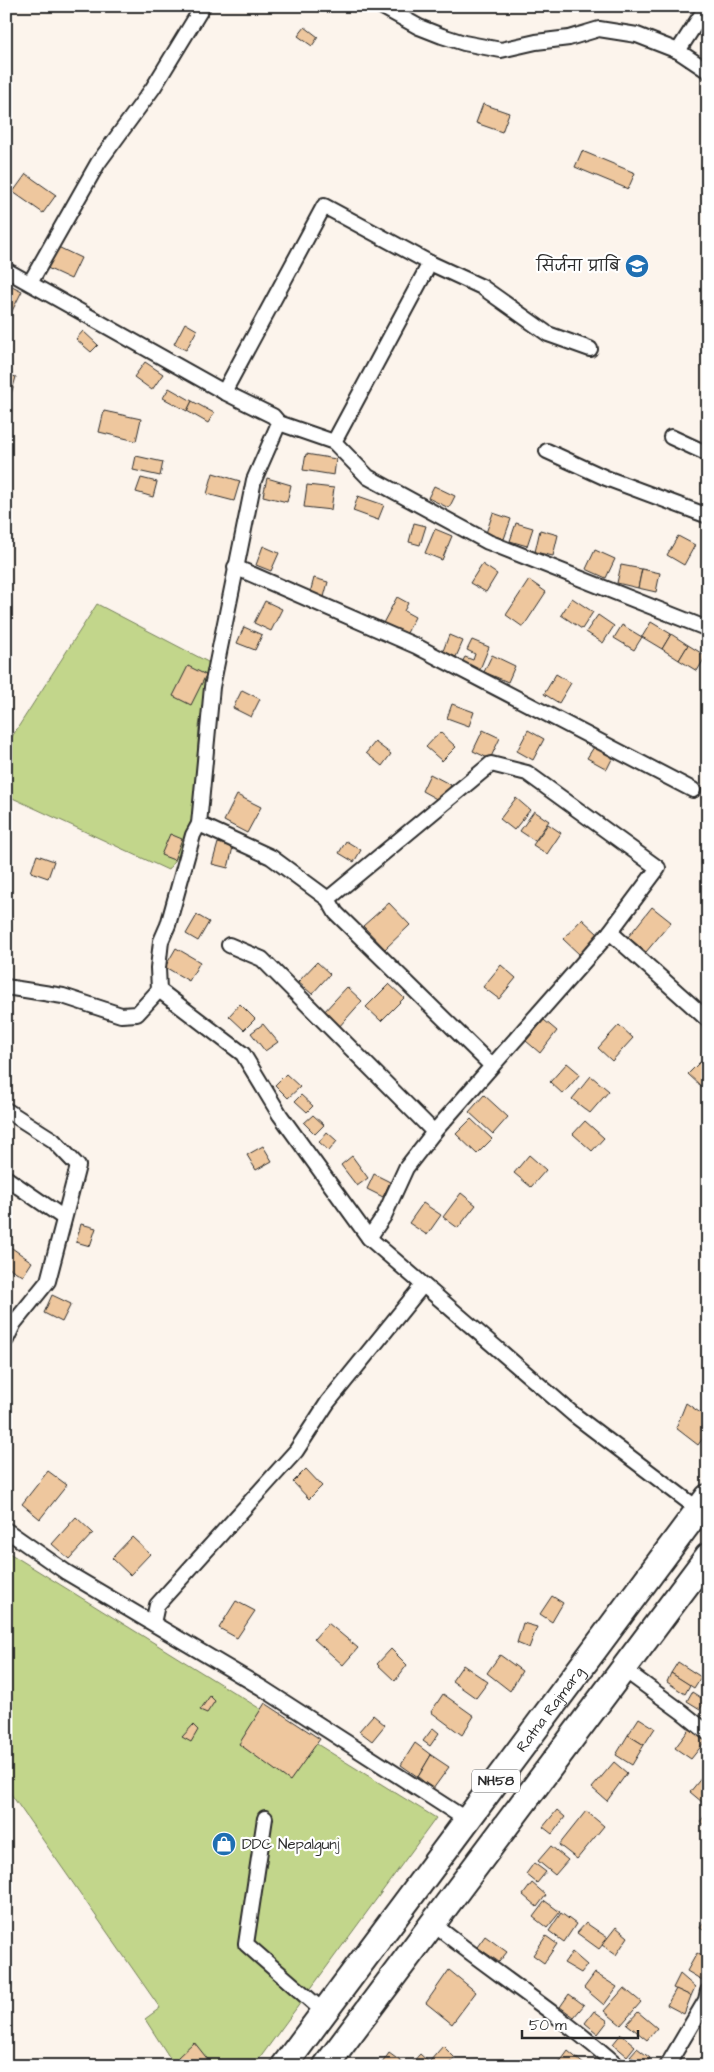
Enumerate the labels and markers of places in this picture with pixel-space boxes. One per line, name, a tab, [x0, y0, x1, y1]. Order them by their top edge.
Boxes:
school or university icon: सिर्जना प्राबि	[624, 253, 650, 279]
place label: सिर्जना प्राबि	[535, 254, 621, 277]
shop icon: DDC Nepalgunj	[211, 1831, 237, 1857]
place label: DDC Nepalgunj	[242, 1834, 340, 1856]

